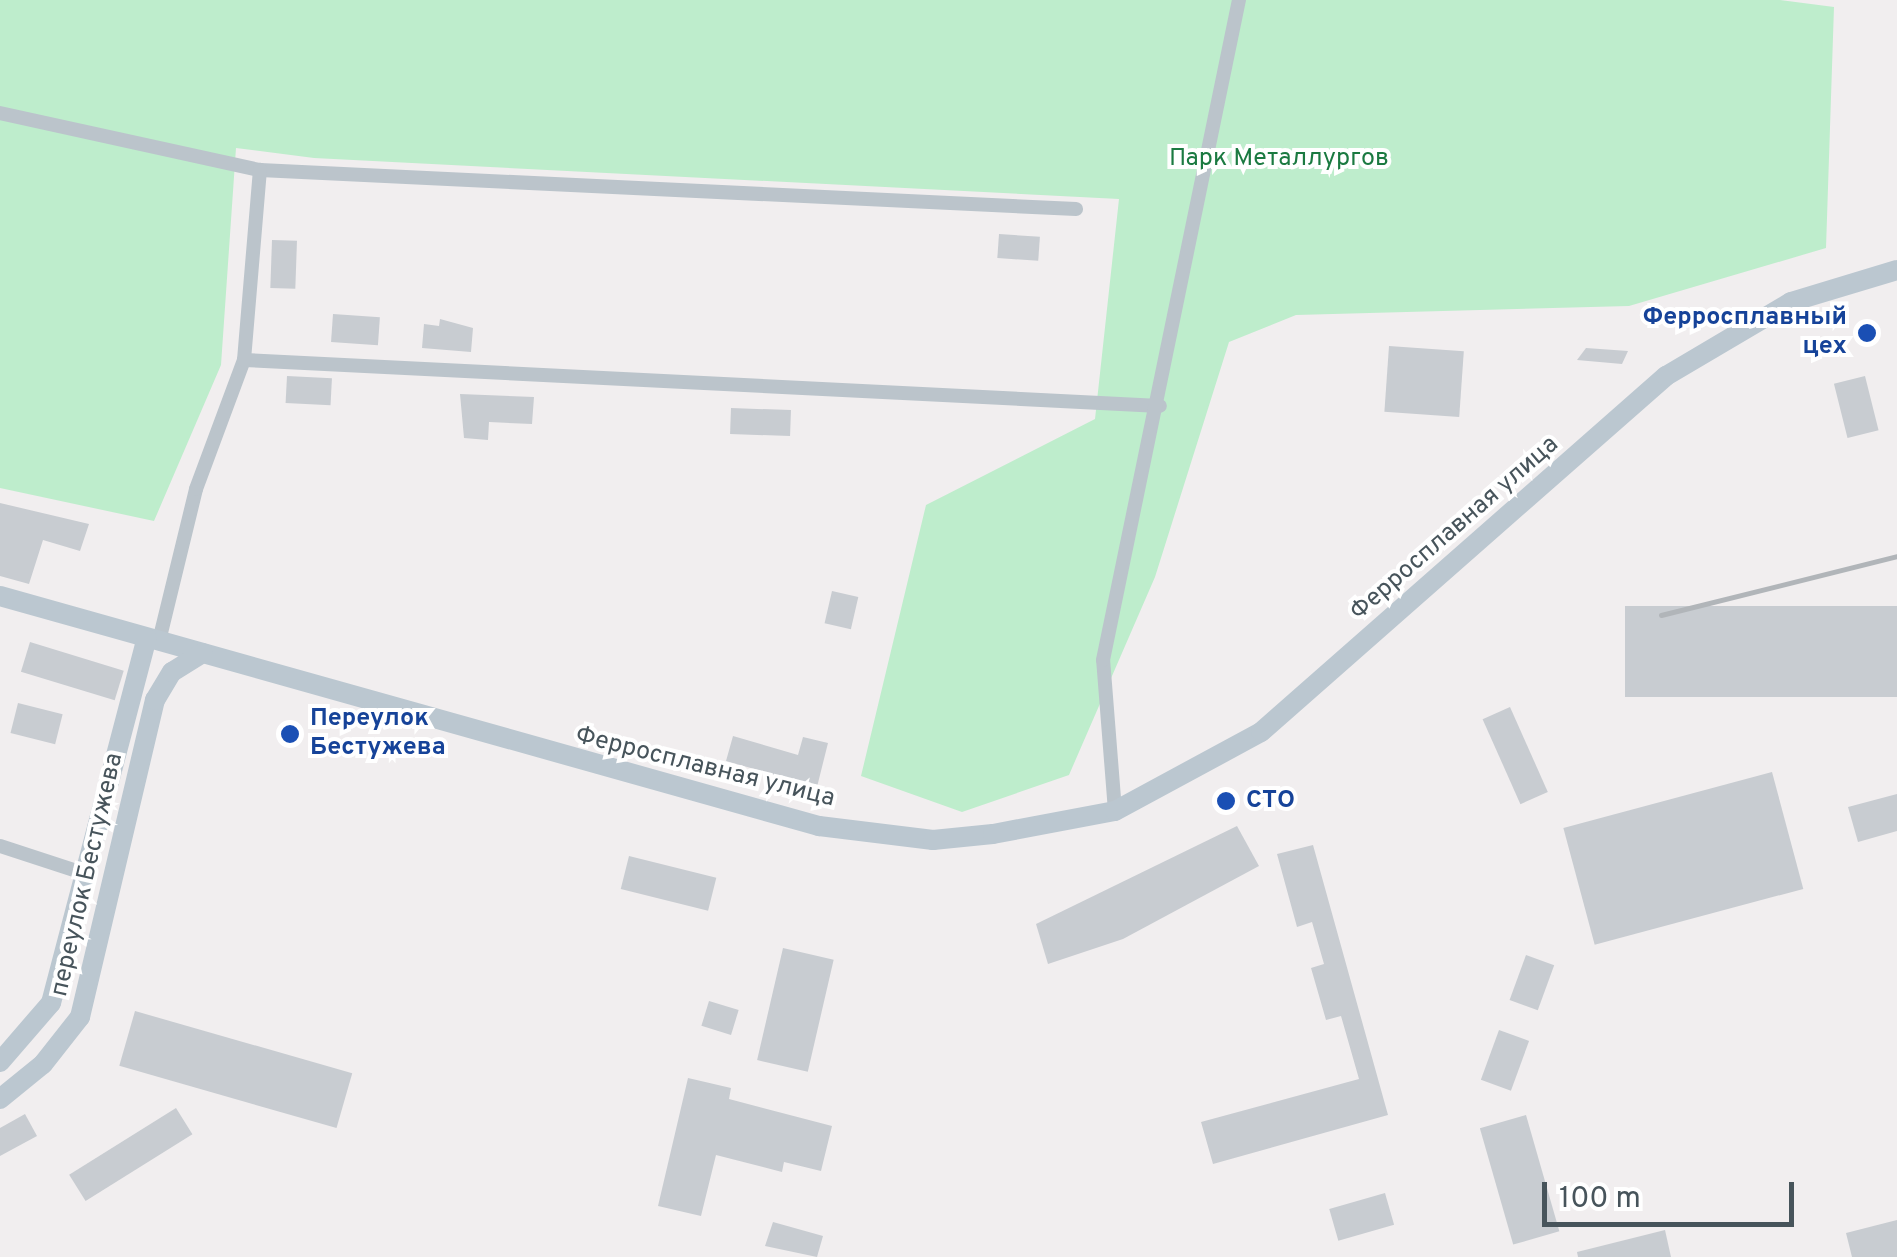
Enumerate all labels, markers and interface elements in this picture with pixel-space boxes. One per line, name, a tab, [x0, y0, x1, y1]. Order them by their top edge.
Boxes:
park label: Парк Металлургов	[1169, 144, 1389, 174]
place label: Ферросплавный цех	[1643, 304, 1847, 363]
marker: Ферросплавный цех	[1856, 322, 1878, 344]
street label: Ферросплавная улица	[1345, 430, 1565, 628]
place label: Переулок Бестужева	[310, 705, 446, 764]
street label: Ферросплавная улица	[572, 721, 838, 815]
marker: Переулок Бестужева	[279, 723, 301, 745]
street label: переулок Бестужева	[45, 750, 131, 1000]
place label: СТО	[1246, 786, 1295, 816]
marker: СТО	[1215, 790, 1237, 812]
scale bar	[1547, 1162, 1800, 1224]
text: 100 m	[1559, 1181, 1641, 1218]

